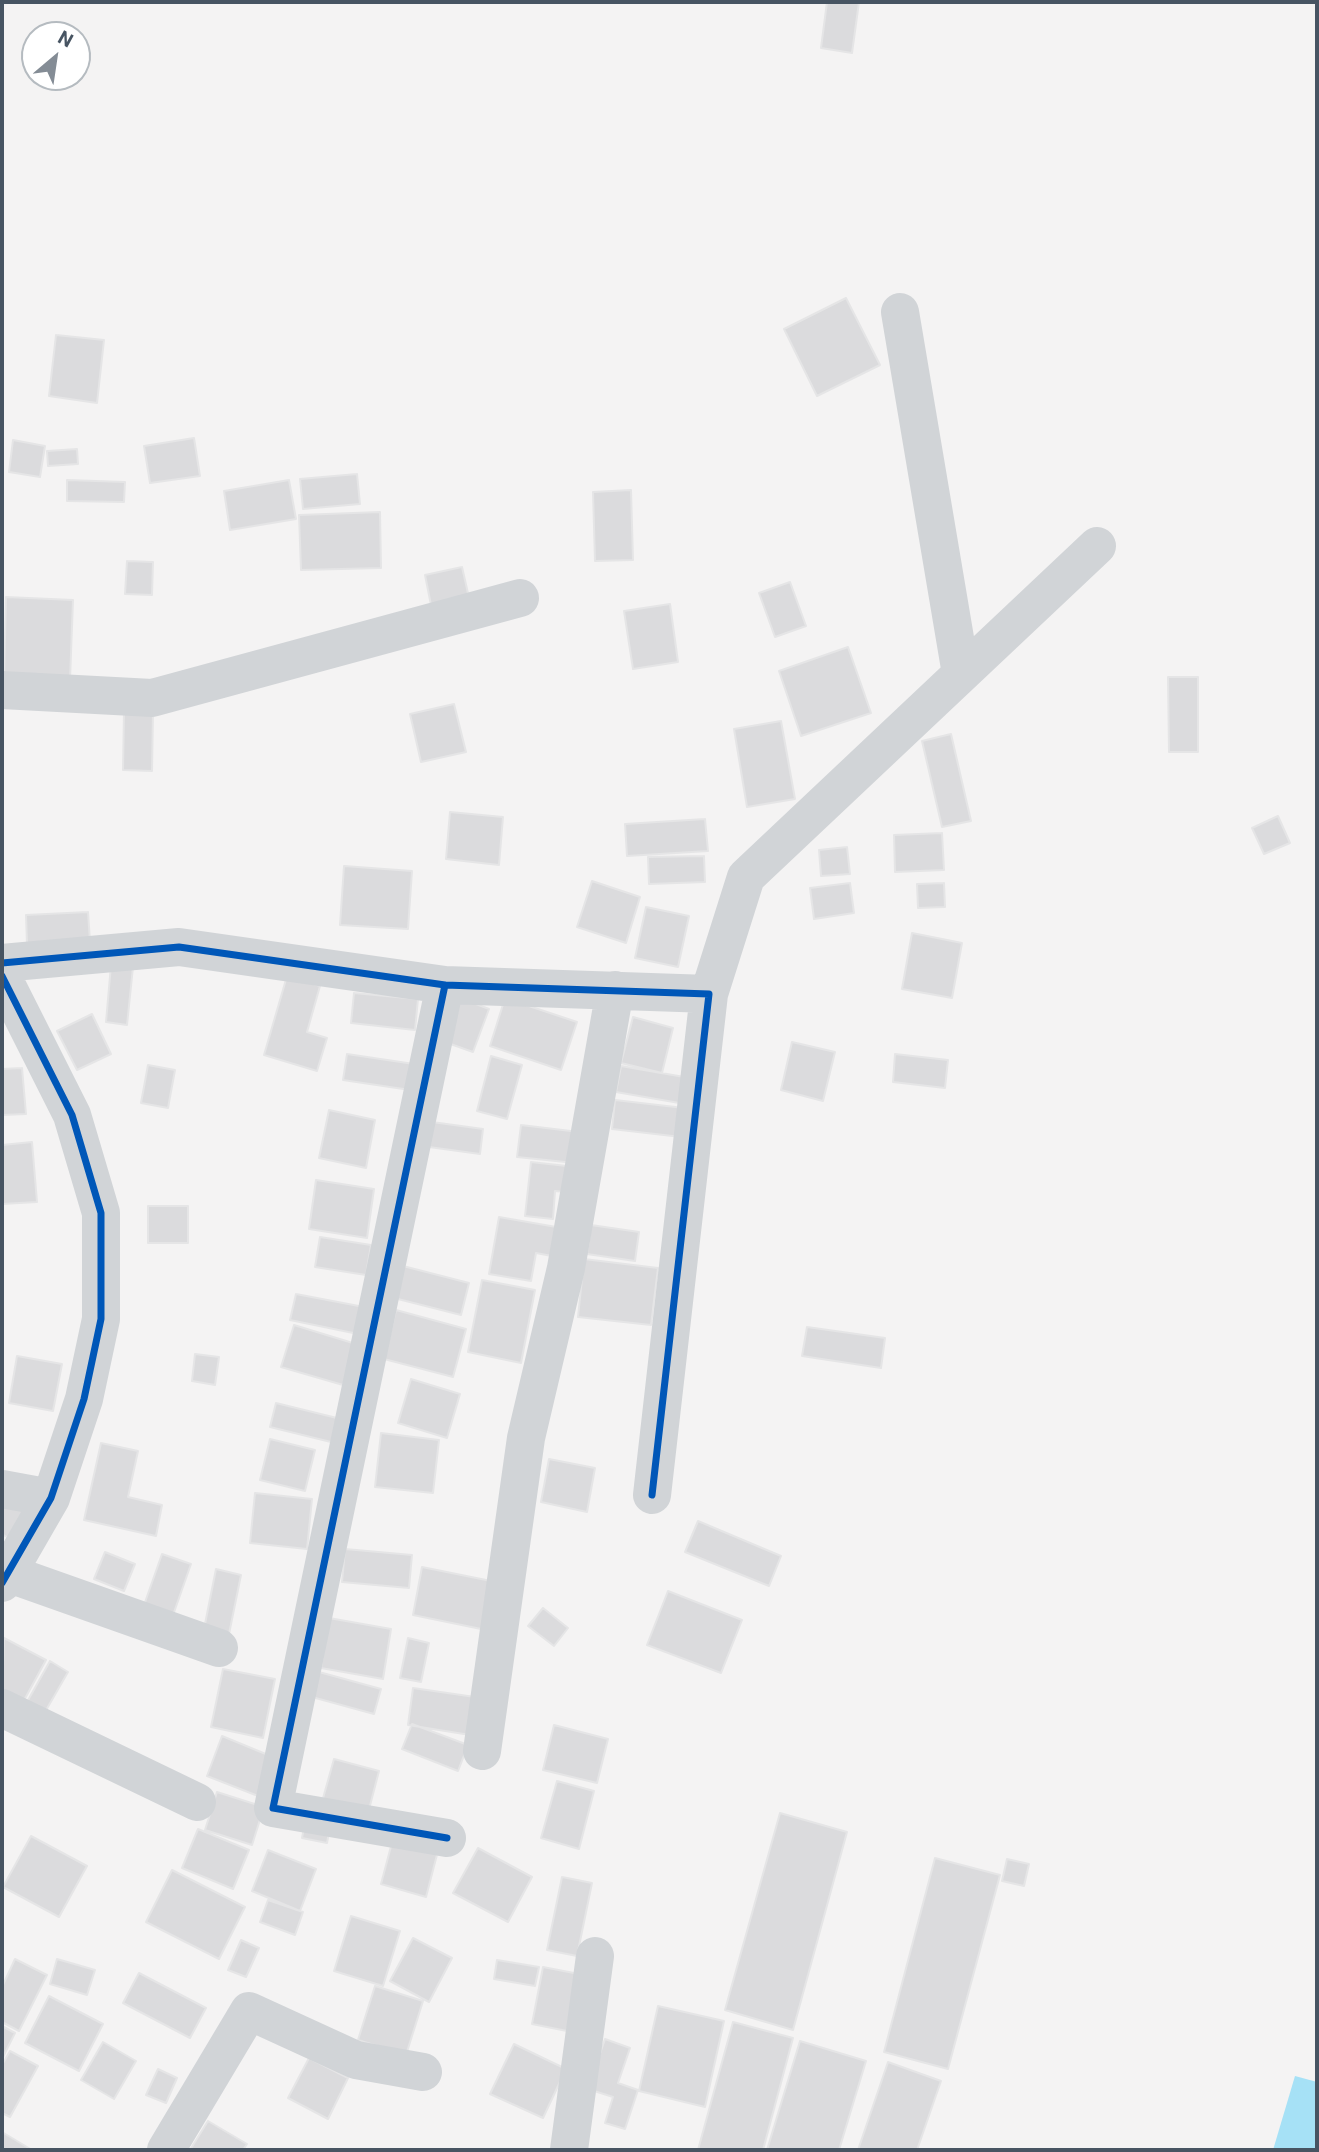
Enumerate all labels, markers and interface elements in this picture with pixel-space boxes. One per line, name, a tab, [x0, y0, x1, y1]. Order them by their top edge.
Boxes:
north arrow	[21, 21, 91, 91]
text: N	[54, 26, 77, 52]

